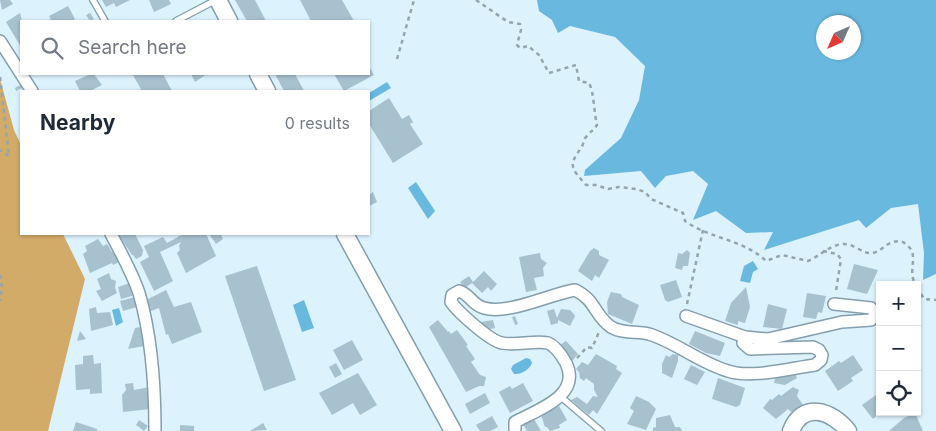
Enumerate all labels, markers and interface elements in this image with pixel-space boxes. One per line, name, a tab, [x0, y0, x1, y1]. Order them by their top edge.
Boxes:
north arrow	[816, 15, 861, 60]
search box	[20, 20, 370, 75]
icon: search	[38, 34, 66, 62]
text: Search here	[78, 36, 187, 59]
text: Nearby	[40, 110, 115, 135]
text: 0 results	[285, 113, 350, 133]
map controls	[876, 281, 921, 416]
button: +	[876, 281, 921, 326]
button: −	[876, 326, 921, 371]
button: locate	[876, 371, 921, 416]

